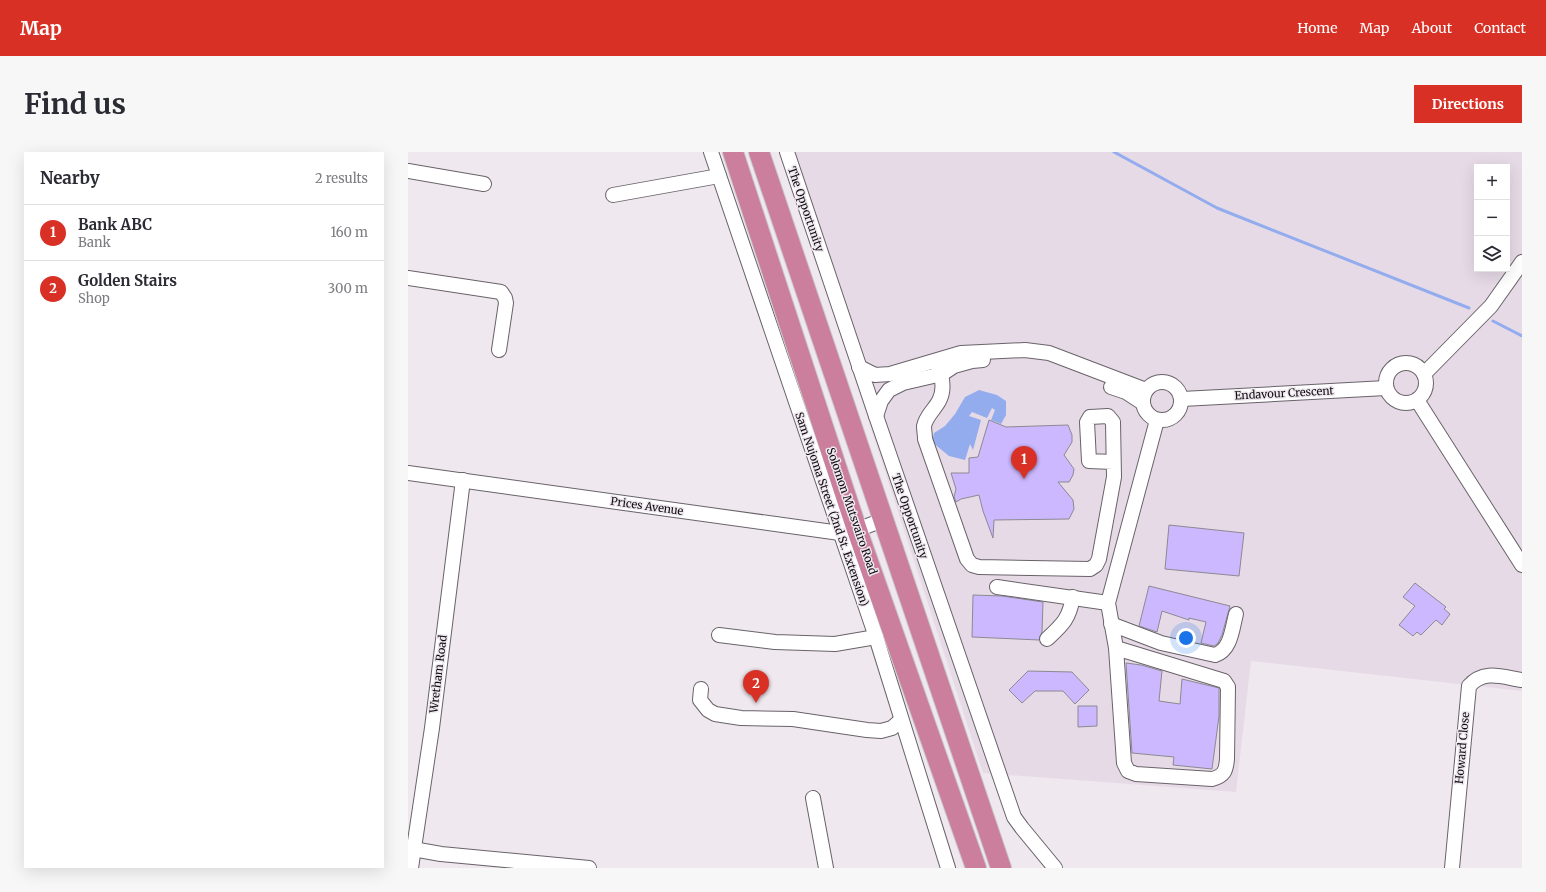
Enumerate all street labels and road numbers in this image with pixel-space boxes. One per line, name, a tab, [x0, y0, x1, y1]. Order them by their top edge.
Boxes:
street label: The Opportunity	[785, 165, 827, 254]
street label: Endavour Crescent	[1234, 383, 1335, 403]
street label: Sam Nujoma Street (2nd St. Extension)	[792, 410, 872, 608]
street label: Solomon Mutsvairo Road	[824, 446, 880, 577]
street label: The Opportunity	[889, 472, 931, 561]
street label: Prices Avenue	[610, 494, 685, 518]
street label: Wretham Road	[426, 634, 450, 715]
street label: Howard Close	[1452, 711, 1472, 785]

